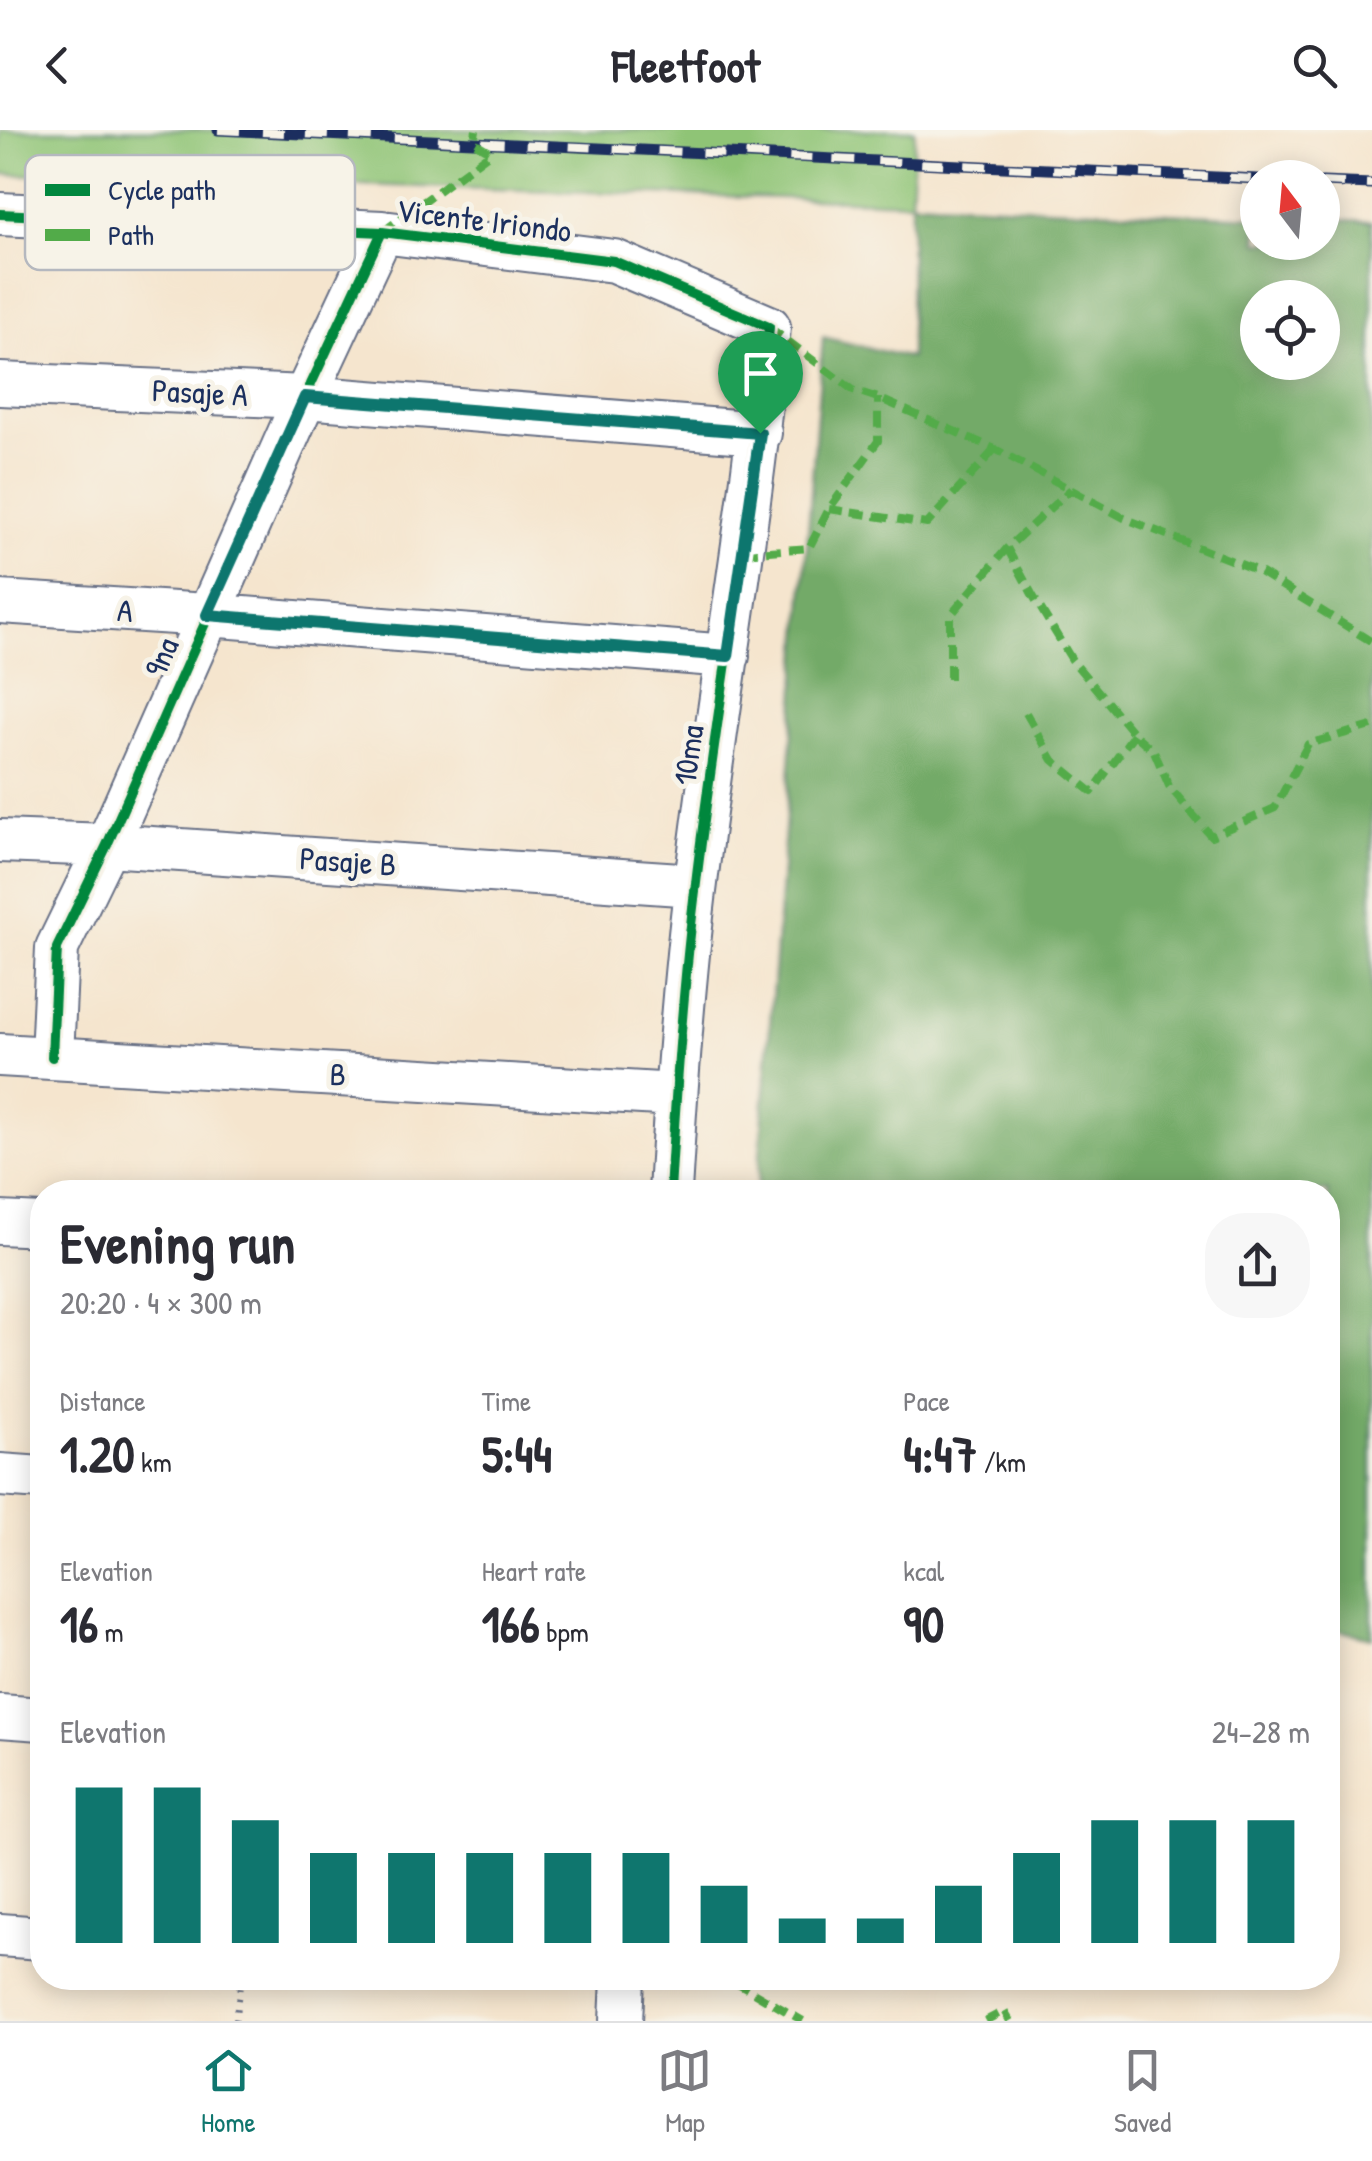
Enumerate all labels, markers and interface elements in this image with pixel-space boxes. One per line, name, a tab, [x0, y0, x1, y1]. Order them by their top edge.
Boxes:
text: Fleetfoot	[612, 35, 760, 96]
icon: back	[30, 38, 85, 93]
icon: search	[1287, 38, 1342, 93]
legend	[25, 155, 355, 270]
north arrow	[1240, 160, 1340, 260]
map controls	[1240, 160, 1340, 380]
text: Cycle path	[108, 171, 216, 209]
street label: Vicente Iriondo	[394, 188, 574, 252]
text: Path	[108, 216, 154, 254]
button: locate	[1240, 280, 1340, 380]
pin	[718, 331, 803, 434]
icon: arrive	[733, 346, 788, 401]
street label: Pasaje A	[151, 368, 249, 416]
street label: A	[116, 588, 135, 632]
street label: 9na	[134, 631, 188, 683]
street label: 10ma	[663, 722, 713, 788]
street label: Pasaje B	[298, 836, 398, 886]
street label: B	[329, 1052, 347, 1096]
text: Evening run	[60, 1206, 295, 1280]
button: share	[1205, 1213, 1310, 1318]
text: 20:20 · 4 × 300 m	[60, 1281, 262, 1324]
text: Distance	[60, 1382, 146, 1420]
text: Time	[482, 1382, 531, 1420]
text: Pace	[903, 1382, 950, 1420]
text: 1.20	[60, 1420, 135, 1488]
text: 5:44	[482, 1420, 552, 1488]
text: 4:47	[903, 1420, 977, 1488]
text: km	[135, 1443, 172, 1481]
text: /km	[977, 1443, 1026, 1481]
text: Elevation	[60, 1552, 153, 1590]
text: Heart rate	[482, 1552, 586, 1590]
text: kcal	[903, 1552, 944, 1590]
text: 16	[60, 1590, 98, 1658]
text: 166	[482, 1590, 540, 1658]
text: 90	[903, 1590, 944, 1658]
text: m	[98, 1613, 124, 1651]
text: bpm	[540, 1613, 589, 1651]
text: Elevation	[60, 1710, 166, 1753]
text: 24–28 m	[1212, 1710, 1310, 1753]
tab: Home	[201, 2043, 256, 2141]
tab: Map	[657, 2043, 712, 2141]
tab: Saved	[1114, 2043, 1171, 2141]

